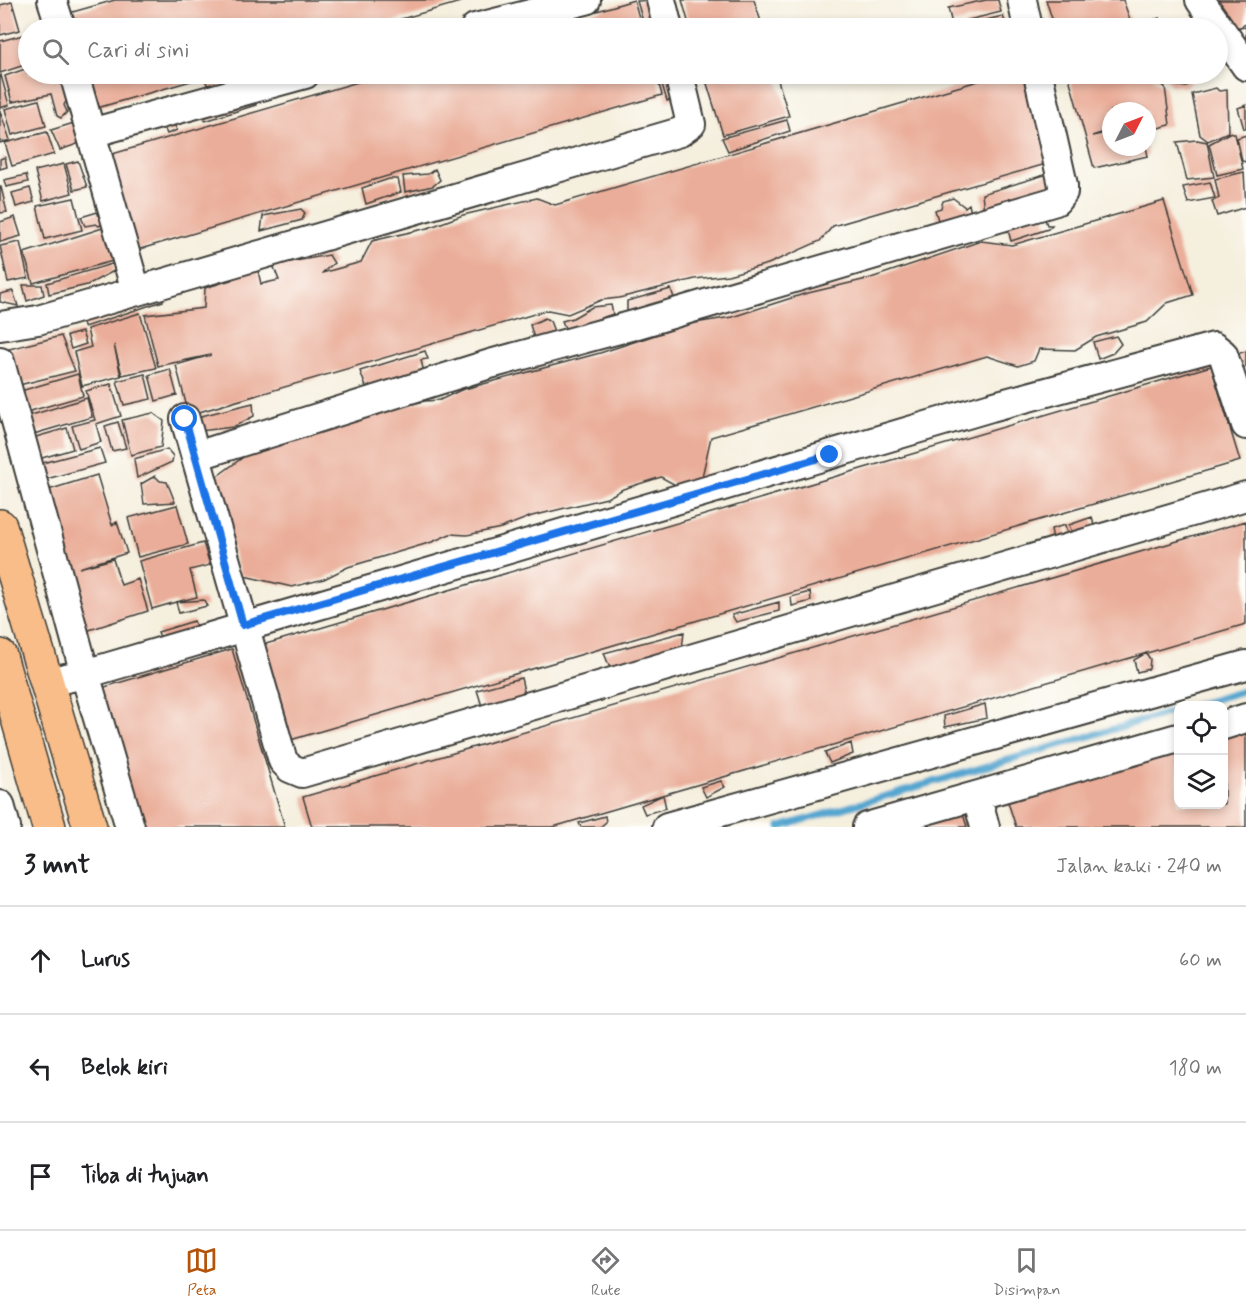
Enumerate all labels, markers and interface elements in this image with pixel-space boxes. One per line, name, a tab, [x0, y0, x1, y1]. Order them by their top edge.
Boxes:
search box	[18, 18, 1228, 84]
icon: search	[39, 35, 72, 68]
text: Cari di sini	[87, 37, 189, 65]
north arrow	[1102, 102, 1156, 156]
route start	[171, 405, 197, 431]
route end	[816, 441, 842, 467]
map controls	[1174, 701, 1228, 809]
button: locate	[1174, 701, 1228, 755]
button: layers	[1174, 755, 1228, 809]
text: 3 mnt	[24, 849, 90, 883]
text: Jalan kaki · 240 m	[1056, 853, 1222, 880]
icon: ahead	[24, 944, 57, 977]
text: Lurus	[81, 946, 130, 974]
text: 60 m	[1179, 947, 1222, 974]
icon: left	[24, 1052, 57, 1085]
text: Belok kiri	[81, 1054, 168, 1082]
text: 180 m	[1169, 1055, 1222, 1082]
icon: arrive	[24, 1160, 57, 1193]
text: Tiba di tujuan	[81, 1162, 209, 1190]
tab: Peta	[185, 1244, 218, 1301]
tab: Rute	[589, 1244, 622, 1301]
tab: Disimpan	[993, 1244, 1061, 1301]

